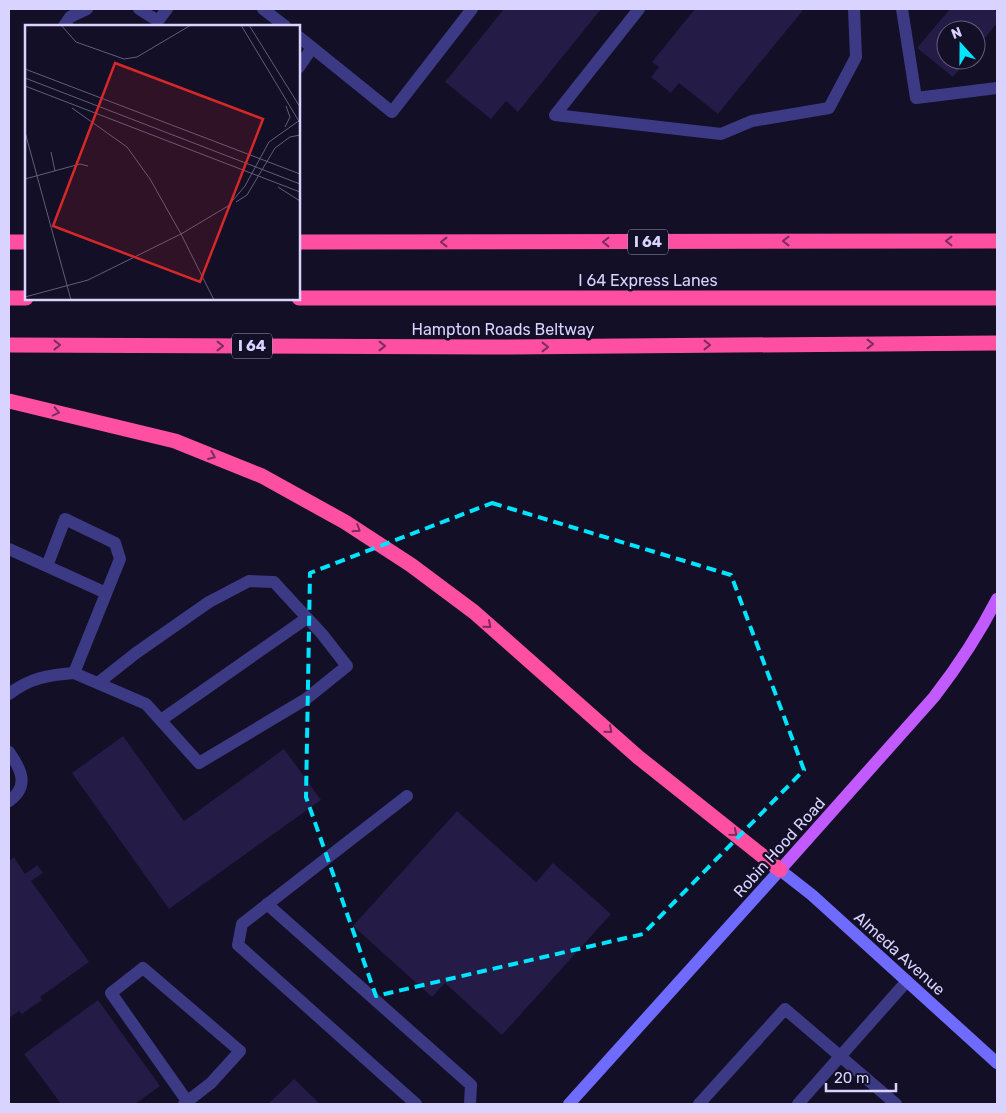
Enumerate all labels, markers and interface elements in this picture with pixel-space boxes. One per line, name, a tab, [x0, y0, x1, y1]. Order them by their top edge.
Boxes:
north arrow	[936, 20, 986, 70]
text: N	[949, 24, 964, 43]
inset map	[25, 25, 300, 300]
road number: I 64	[628, 230, 668, 254]
one-way arrow	[782, 236, 790, 246]
one-way arrow	[944, 236, 952, 246]
one-way arrow	[439, 237, 447, 247]
one-way arrow	[602, 237, 610, 247]
street label: I 64 Express Lanes	[578, 271, 718, 290]
street label: Hampton Roads Beltway	[412, 320, 595, 339]
road number: I 64	[232, 334, 272, 358]
one-way arrow	[866, 339, 874, 349]
one-way arrow	[54, 340, 62, 350]
one-way arrow	[704, 340, 711, 350]
one-way arrow	[216, 341, 224, 351]
one-way arrow	[379, 341, 387, 351]
one-way arrow	[541, 341, 549, 352]
one-way arrow	[52, 406, 61, 417]
one-way arrow	[207, 450, 216, 460]
one-way arrow	[352, 523, 361, 533]
one-way arrow	[483, 619, 492, 628]
one-way arrow	[603, 725, 612, 734]
street label: Robin Hood Road	[730, 794, 829, 901]
one-way arrow	[728, 828, 737, 836]
street label: Almeda Avenue	[850, 908, 949, 999]
scale bar	[826, 1060, 896, 1092]
text: 20 m	[834, 1069, 869, 1087]

